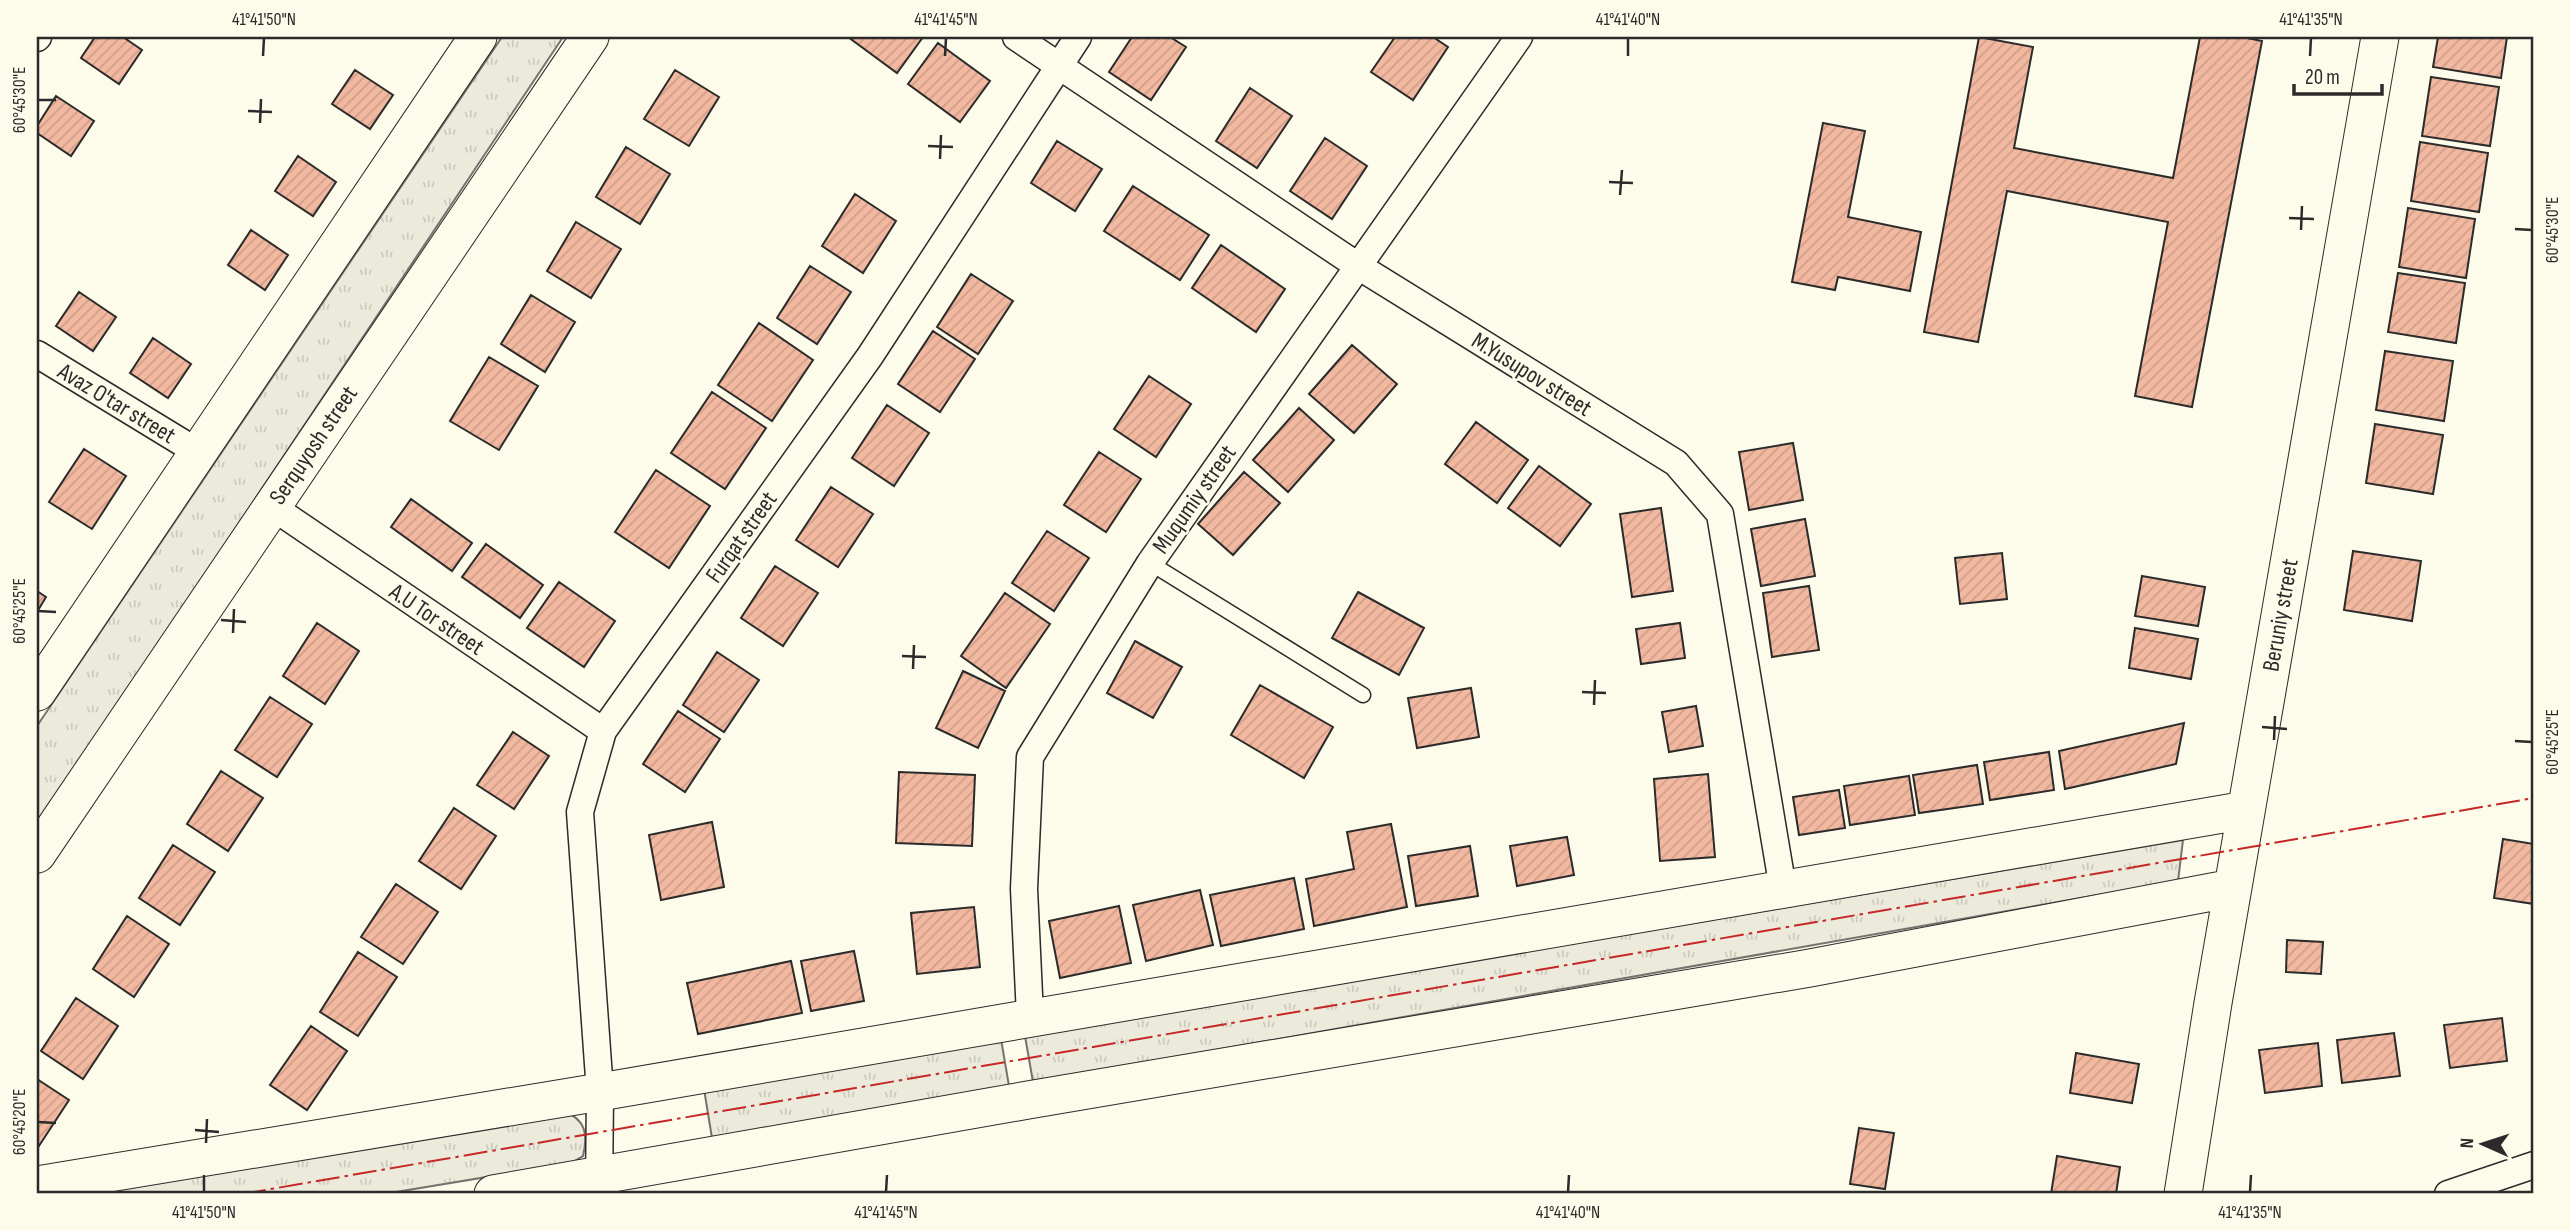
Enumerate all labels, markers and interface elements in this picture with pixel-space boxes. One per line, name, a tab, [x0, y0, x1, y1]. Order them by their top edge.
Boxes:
text: 41°41'50"N	[232, 9, 296, 30]
text: 41°41'45"N	[914, 9, 978, 30]
text: 41°41'40"N	[1596, 9, 1660, 30]
text: 41°41'35"N	[2279, 9, 2343, 30]
scale bar	[2294, 52, 2382, 96]
text: 20 m	[2305, 65, 2340, 90]
text: 60°45'30"E	[9, 67, 30, 133]
text: 60°45'30"E	[2542, 197, 2563, 263]
street label: M.Yusupov street	[1466, 326, 1597, 423]
street label: Avaz O'tar street	[52, 356, 181, 450]
street label: Serquyosh street	[263, 380, 364, 510]
street label: Muqumiy street	[1146, 439, 1242, 559]
street label: Furqat street	[699, 486, 783, 589]
street label: Beruniy street	[2256, 556, 2305, 674]
street label: A.U Tor street	[383, 577, 490, 662]
text: 60°45'25"E	[9, 578, 30, 644]
text: 60°45'25"E	[2542, 709, 2563, 775]
text: 60°45'20"E	[9, 1089, 30, 1155]
north arrow	[2448, 1108, 2518, 1178]
text: N	[2456, 1138, 2479, 1149]
text: 41°41'50"N	[172, 1202, 236, 1223]
text: 41°41'45"N	[854, 1202, 918, 1223]
text: 41°41'40"N	[1536, 1202, 1600, 1223]
text: 41°41'35"N	[2218, 1202, 2282, 1223]

